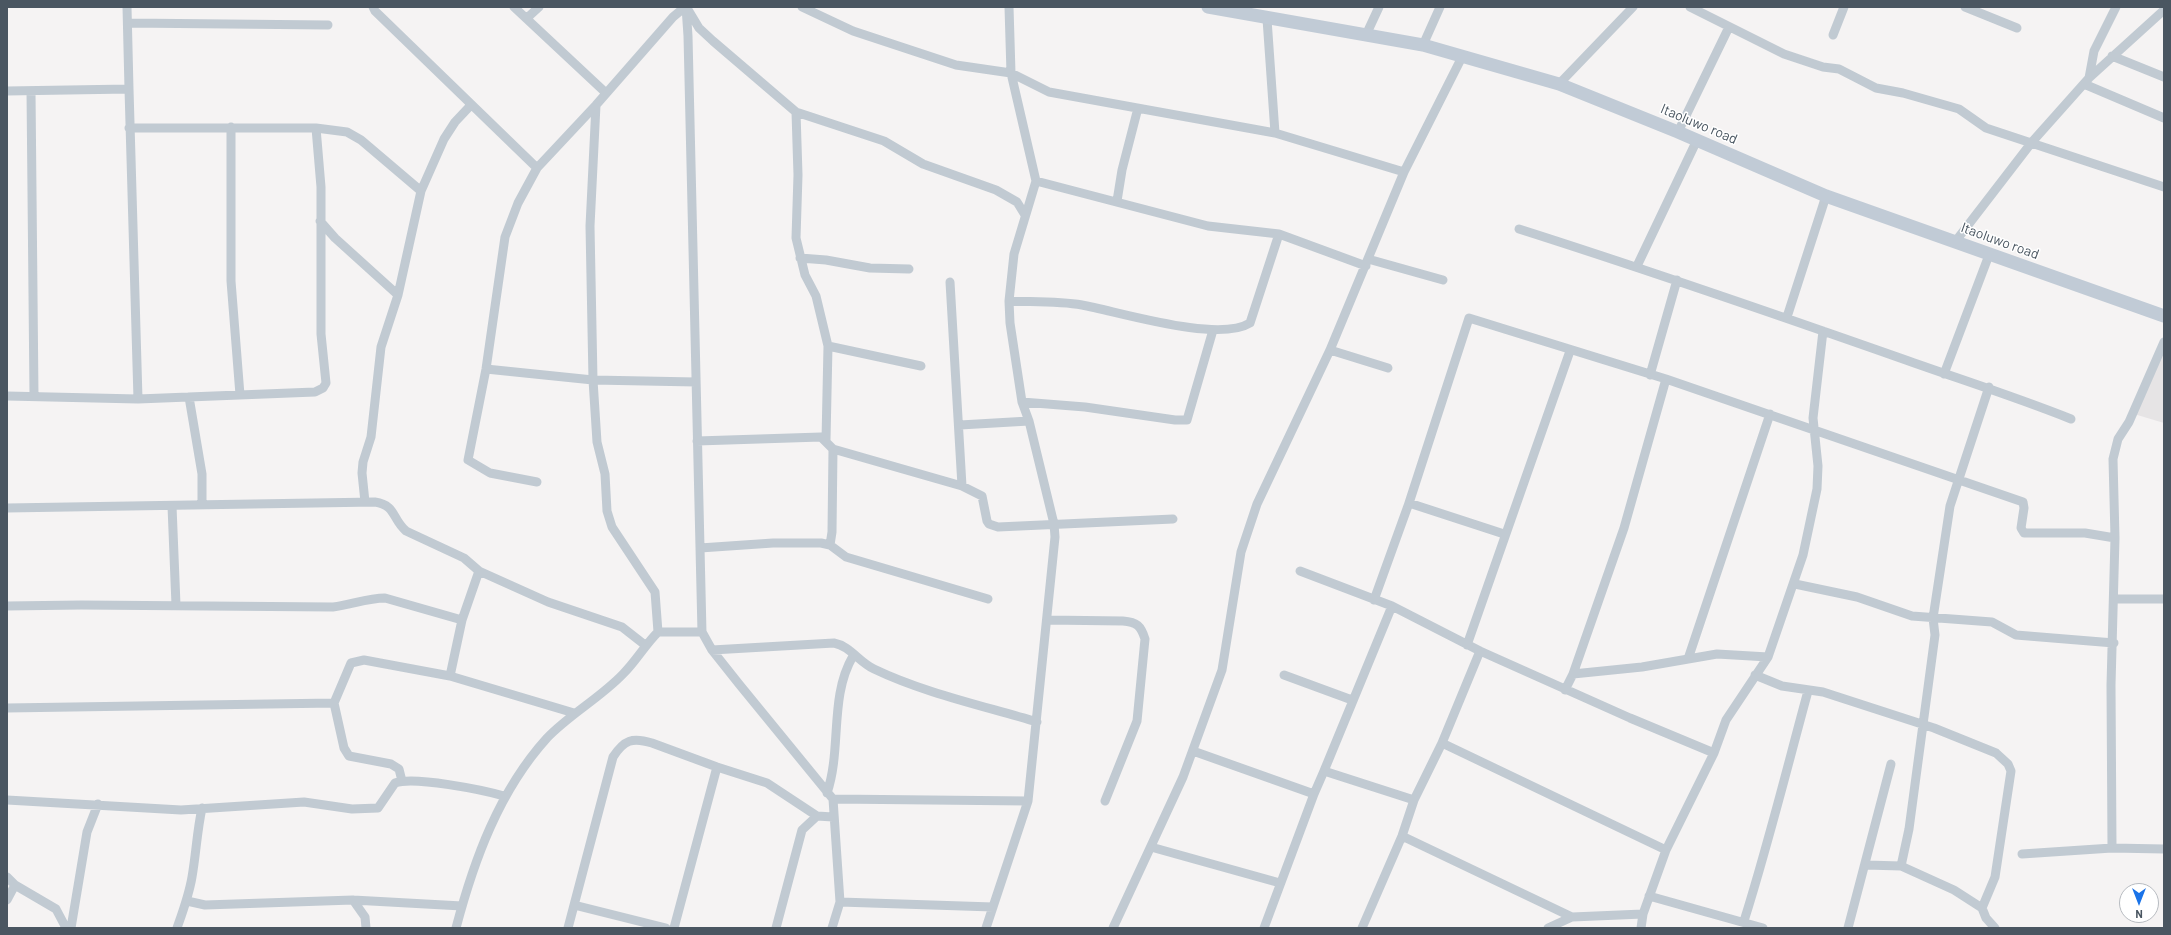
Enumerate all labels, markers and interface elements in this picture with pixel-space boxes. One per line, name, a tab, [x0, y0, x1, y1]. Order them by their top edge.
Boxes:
street label: Itaoluwo road	[1658, 100, 1740, 148]
street label: Itaoluwo road	[1959, 219, 2041, 263]
north arrow	[2119, 883, 2159, 923]
text: N	[2135, 908, 2143, 921]

